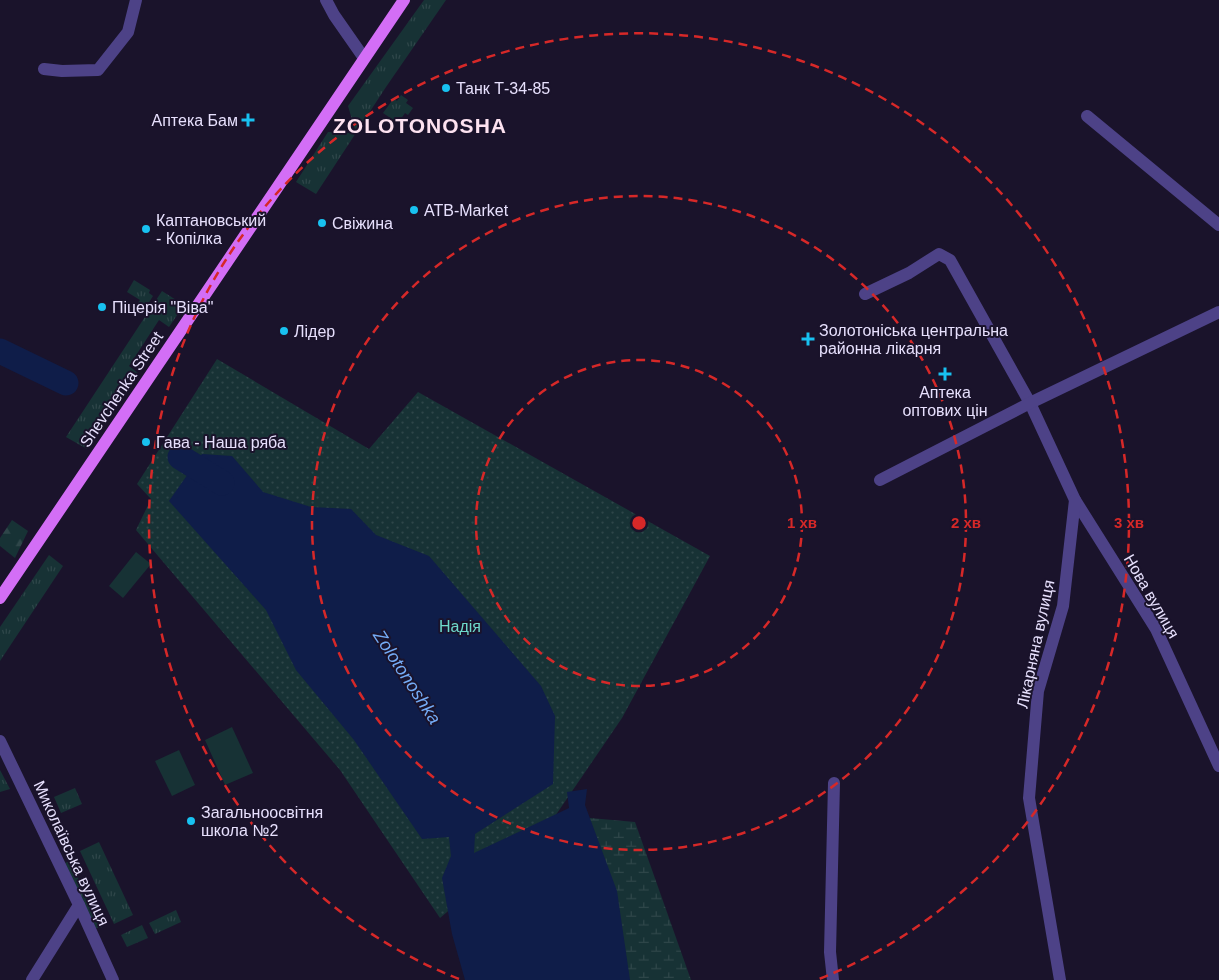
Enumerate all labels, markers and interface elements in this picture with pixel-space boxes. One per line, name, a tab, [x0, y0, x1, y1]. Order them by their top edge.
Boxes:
place label: Танк Т-34-85	[456, 80, 550, 97]
marker: Танк Т-34-85	[440, 82, 452, 94]
place label: Аптека Бам	[152, 112, 238, 129]
marker: Аптека Бам	[242, 114, 254, 126]
district label: ZOLOTONOSHA	[333, 114, 507, 137]
place label: ATB-Market	[424, 202, 509, 219]
marker: ATB-Market	[408, 204, 420, 216]
place label: Каптановський - Копілка	[156, 212, 266, 247]
place label: Свіжина	[332, 215, 393, 232]
marker: Свіжина	[316, 217, 328, 229]
marker: Каптановський - Копілка	[140, 223, 152, 235]
place label: Піцерія "Віва"	[112, 299, 213, 316]
marker: Піцерія "Віва"	[96, 301, 108, 313]
place label: Золотоніська центральна районна лікарня	[819, 322, 1008, 357]
place label: Лідер	[294, 323, 335, 340]
marker: Лідер	[278, 325, 290, 337]
street label: Shevchenka Street	[77, 328, 167, 450]
marker: Золотоніська центральна районна лікарня	[801, 332, 815, 346]
marker: Аптека оптових цін	[939, 368, 951, 380]
place label: Аптека оптових цін	[902, 384, 988, 419]
place label: Гава - Наша ряба	[156, 434, 286, 451]
marker: Гава - Наша ряба	[140, 436, 152, 448]
centre of rings	[630, 514, 648, 532]
text: 1 хв	[787, 514, 817, 531]
text: 2 хв	[951, 514, 981, 531]
text: 3 хв	[1114, 514, 1144, 531]
street label: Нова вулиця	[1121, 551, 1182, 641]
street label: Лікарняна вулиця	[1014, 578, 1057, 710]
park label: Надія	[439, 618, 481, 635]
water label: Zolotonoshka	[369, 625, 445, 728]
street label: Миколаївська вулиця	[30, 778, 113, 928]
place label: Загальноосвітня школа №2	[201, 804, 323, 839]
marker: Загальноосвітня школа №2	[185, 815, 197, 827]

